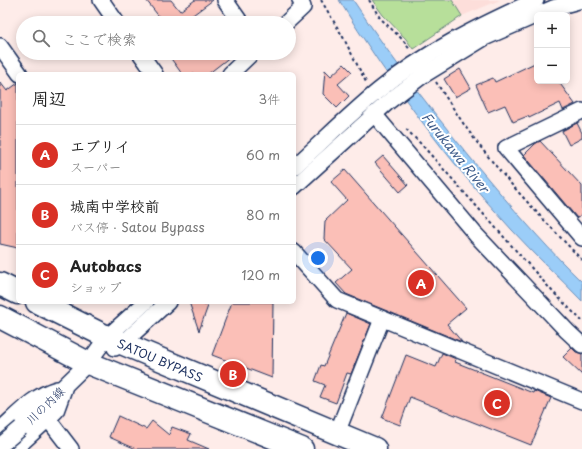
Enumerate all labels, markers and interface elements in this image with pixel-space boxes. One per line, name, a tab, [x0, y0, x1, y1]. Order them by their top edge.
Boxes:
map controls	[534, 12, 570, 84]
button: +	[534, 12, 570, 48]
search box	[16, 16, 296, 60]
icon: search	[30, 27, 52, 49]
text: ここで検索	[62, 27, 137, 50]
button: −	[534, 48, 570, 84]
text: 周辺	[32, 85, 66, 111]
text: 3件	[258, 89, 280, 108]
water label: Furukawa River	[418, 108, 496, 198]
text: エブリイ	[70, 134, 130, 157]
text: A	[40, 145, 50, 164]
text: 60 m	[246, 145, 280, 164]
text: スーパー	[70, 157, 121, 176]
text: 城南中学校前	[70, 194, 160, 217]
text: B	[41, 205, 49, 224]
text: 80 m	[246, 205, 280, 224]
text: バス停 · Satou Bypass	[70, 217, 205, 236]
your location	[308, 248, 328, 268]
text: Autobacs	[70, 254, 142, 277]
text: C	[40, 265, 50, 284]
text: 120 m	[241, 265, 280, 284]
pin: A	[408, 268, 434, 298]
text: ショップ	[70, 277, 121, 296]
street label: SATOU BYPASS	[114, 334, 206, 386]
pin: B	[220, 359, 246, 389]
street label: 川の内線	[21, 382, 69, 428]
pin: C	[484, 388, 510, 418]

